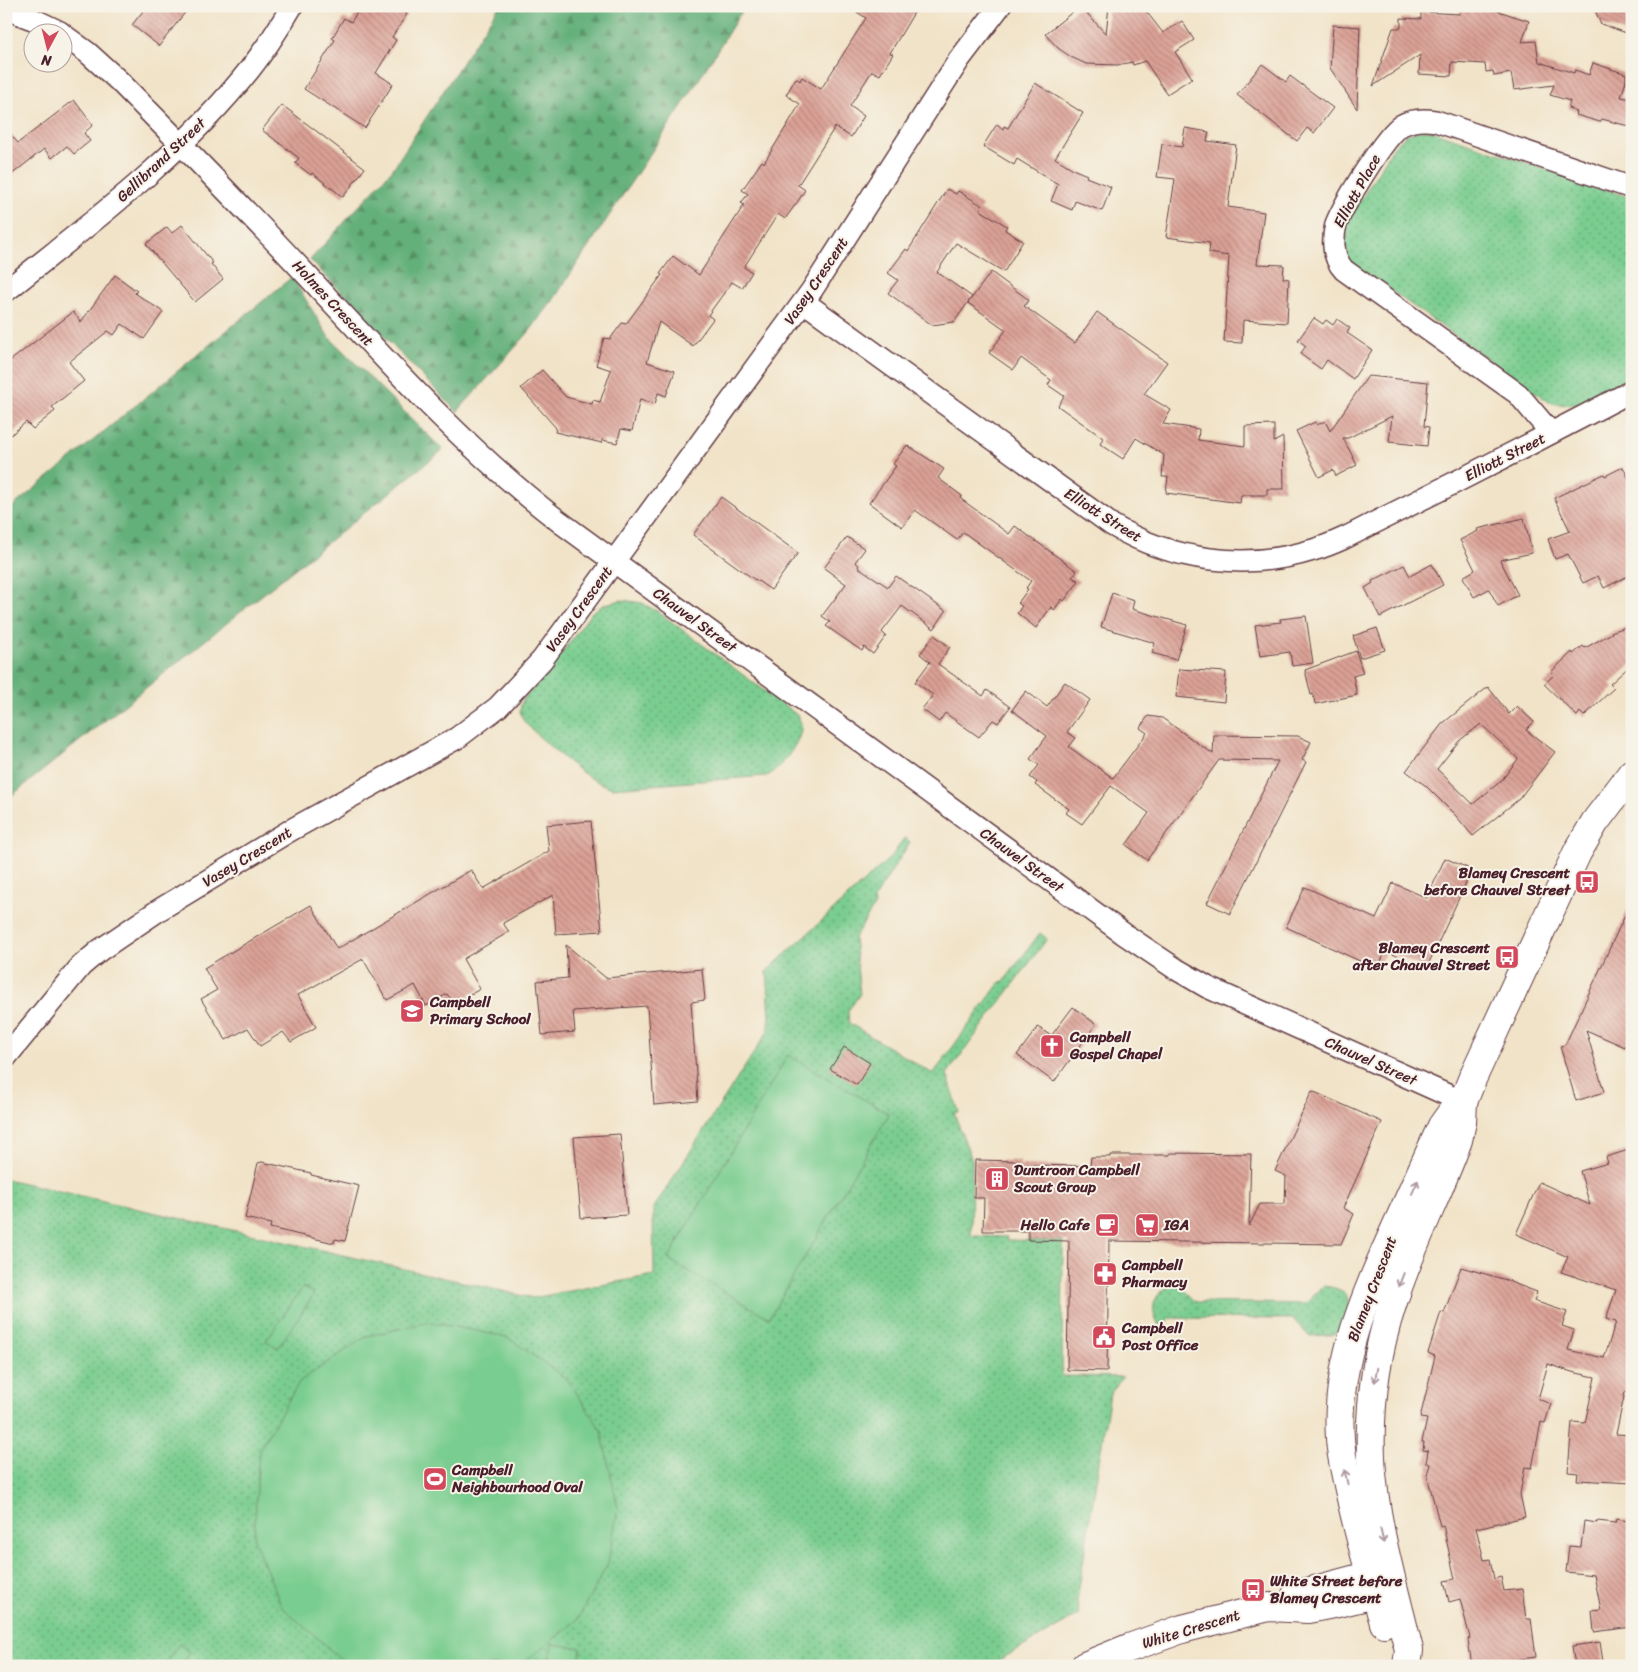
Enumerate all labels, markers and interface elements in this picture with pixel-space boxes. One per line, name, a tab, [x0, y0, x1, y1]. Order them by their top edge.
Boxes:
north arrow	[22, 22, 72, 72]
text: N	[40, 47, 54, 74]
street label: Gellibrand Street	[110, 111, 213, 209]
street label: Elliott Place	[1326, 149, 1388, 233]
street label: Vasey Crescent	[777, 231, 855, 330]
street label: Holmes Crescent	[286, 253, 381, 353]
street label: Elliott Street	[1460, 425, 1551, 489]
street label: Elliott Street	[1059, 481, 1148, 550]
street label: Vasey Crescent	[539, 560, 620, 658]
street label: Chauvel Street	[647, 580, 743, 660]
street label: Vasey Crescent	[197, 820, 297, 894]
street label: Chauvel Street	[974, 820, 1070, 900]
place label: Blamey Crescent before Chauvel Street	[1423, 860, 1571, 903]
bus stop icon: Blamey Crescent before Chauvel Street	[1574, 869, 1600, 895]
place label: Blamey Crescent after Chauvel Street	[1352, 935, 1490, 978]
bus stop icon: Blamey Crescent after Chauvel Street	[1494, 944, 1520, 970]
place label: Campbell Primary School	[429, 989, 531, 1032]
school or university icon: Campbell Primary School	[399, 998, 425, 1024]
place label: Campbell Gospel Chapel	[1069, 1024, 1163, 1067]
street label: Chauvel Street	[1321, 1029, 1422, 1093]
church icon: Campbell Gospel Chapel	[1039, 1033, 1065, 1059]
place label: Duntroon Campbell Scout Group	[1013, 1157, 1140, 1200]
building icon: Duntroon Campbell Scout Group	[984, 1166, 1010, 1192]
one-way arrow	[1410, 1180, 1420, 1195]
place label: Hello Cafe	[1019, 1212, 1090, 1238]
cafe icon: Hello Cafe	[1094, 1212, 1120, 1238]
supermarket icon: IGA	[1134, 1212, 1160, 1238]
place label: IGA	[1163, 1212, 1189, 1238]
street label: Blamey Crescent	[1340, 1232, 1404, 1346]
place label: Campbell Pharmacy	[1121, 1252, 1188, 1295]
pharmacy icon: Campbell Pharmacy	[1092, 1261, 1118, 1287]
one-way arrow	[1396, 1272, 1406, 1287]
place label: Campbell Post Office	[1121, 1315, 1199, 1358]
public building icon: Campbell Post Office	[1091, 1324, 1117, 1350]
one-way arrow	[1370, 1366, 1380, 1382]
place label: Campbell Neighbourhood Oval	[451, 1457, 583, 1500]
sports icon: Campbell Neighbourhood Oval	[422, 1466, 448, 1492]
one-way arrow	[1341, 1470, 1350, 1486]
one-way arrow	[1378, 1528, 1387, 1544]
place label: White Street before Blamey Crescent	[1270, 1568, 1403, 1611]
bus stop icon: White Street before Blamey Crescent	[1240, 1577, 1266, 1603]
street label: White Crescent	[1139, 1602, 1244, 1656]

